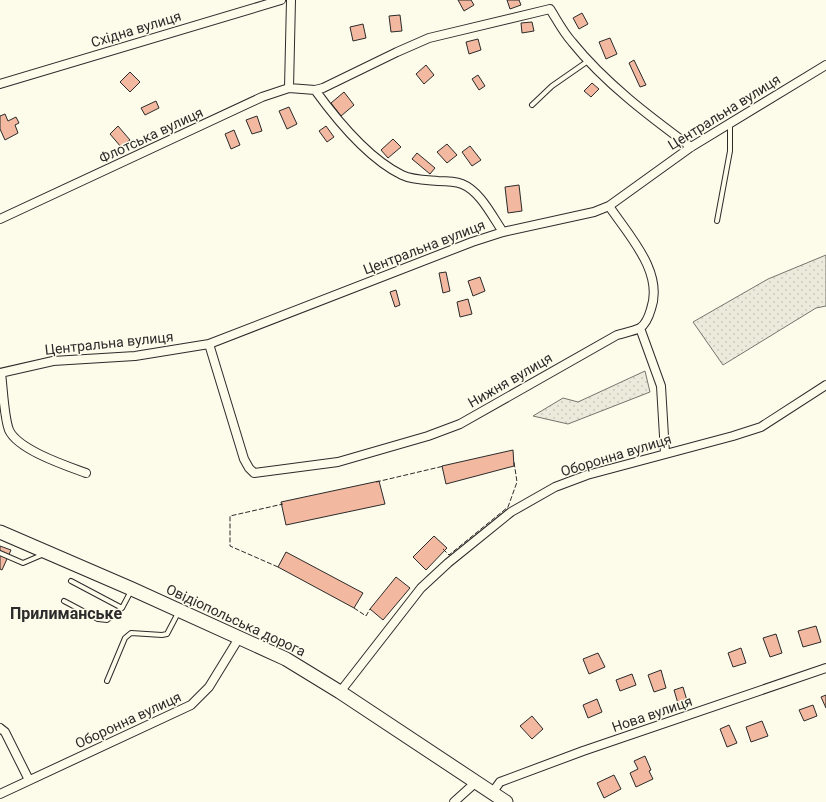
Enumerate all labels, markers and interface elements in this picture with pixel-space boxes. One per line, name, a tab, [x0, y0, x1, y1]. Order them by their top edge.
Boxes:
street label: Східна вулиця	[89, 8, 183, 50]
street label: Центральна вулиця	[665, 71, 783, 153]
street label: Флотська вулиця	[96, 104, 206, 166]
street label: Центральна вулиця	[361, 216, 487, 278]
street label: Центральна вулиця	[44, 328, 174, 358]
street label: Нижня вулиця	[465, 349, 555, 411]
street label: Оборонна вулиця	[559, 431, 673, 479]
street label: Овідіопольська дорога	[164, 581, 308, 659]
district label: Прилиманське	[10, 604, 122, 623]
street label: Оборонна вулиця	[73, 688, 183, 752]
street label: Нова вулиця	[610, 693, 694, 735]

